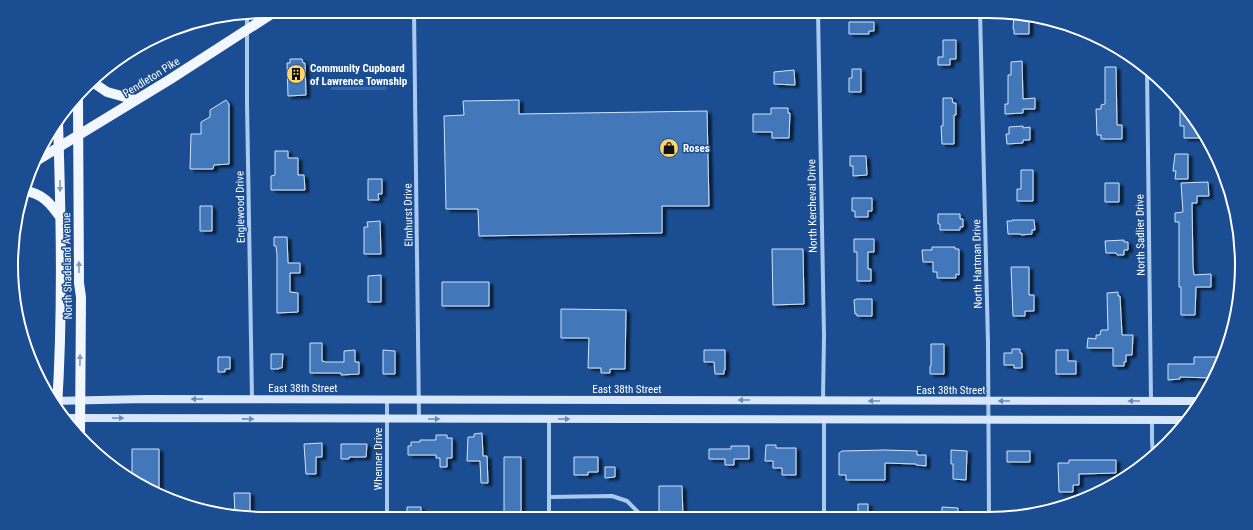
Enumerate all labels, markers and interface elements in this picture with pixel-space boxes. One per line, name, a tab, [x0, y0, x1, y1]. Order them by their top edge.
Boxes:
street label: Pendleton Pike	[120, 55, 182, 100]
place label: Community Cupboard of Lawrence Township	[310, 62, 408, 88]
building icon: Community Cupboard of Lawrence Township	[285, 63, 307, 85]
shop icon: Roses	[658, 137, 680, 159]
place label: Roses	[683, 142, 710, 155]
street label: North Kercheval Drive	[805, 159, 820, 253]
street label: Englewood Drive	[233, 171, 248, 243]
one-way arrow	[57, 180, 63, 193]
street label: Elmhurst Drive	[401, 183, 416, 247]
street label: North Sadlier Drive	[1133, 194, 1148, 276]
street label: North Shadeland Avenue	[60, 213, 75, 319]
street label: North Hartman Drive	[970, 219, 985, 309]
one-way arrow	[76, 260, 82, 273]
one-way arrow	[77, 353, 83, 366]
street label: East 38th Street	[268, 382, 338, 395]
street label: East 38th Street	[592, 383, 662, 396]
street label: East 38th Street	[916, 384, 986, 397]
one-way arrow	[190, 396, 203, 402]
one-way arrow	[737, 397, 750, 403]
one-way arrow	[867, 398, 880, 404]
one-way arrow	[997, 398, 1010, 404]
one-way arrow	[1127, 398, 1140, 404]
one-way arrow	[112, 415, 125, 421]
one-way arrow	[242, 416, 255, 422]
one-way arrow	[428, 416, 441, 422]
one-way arrow	[558, 416, 571, 422]
street label: Whenner Drive	[372, 428, 385, 490]

